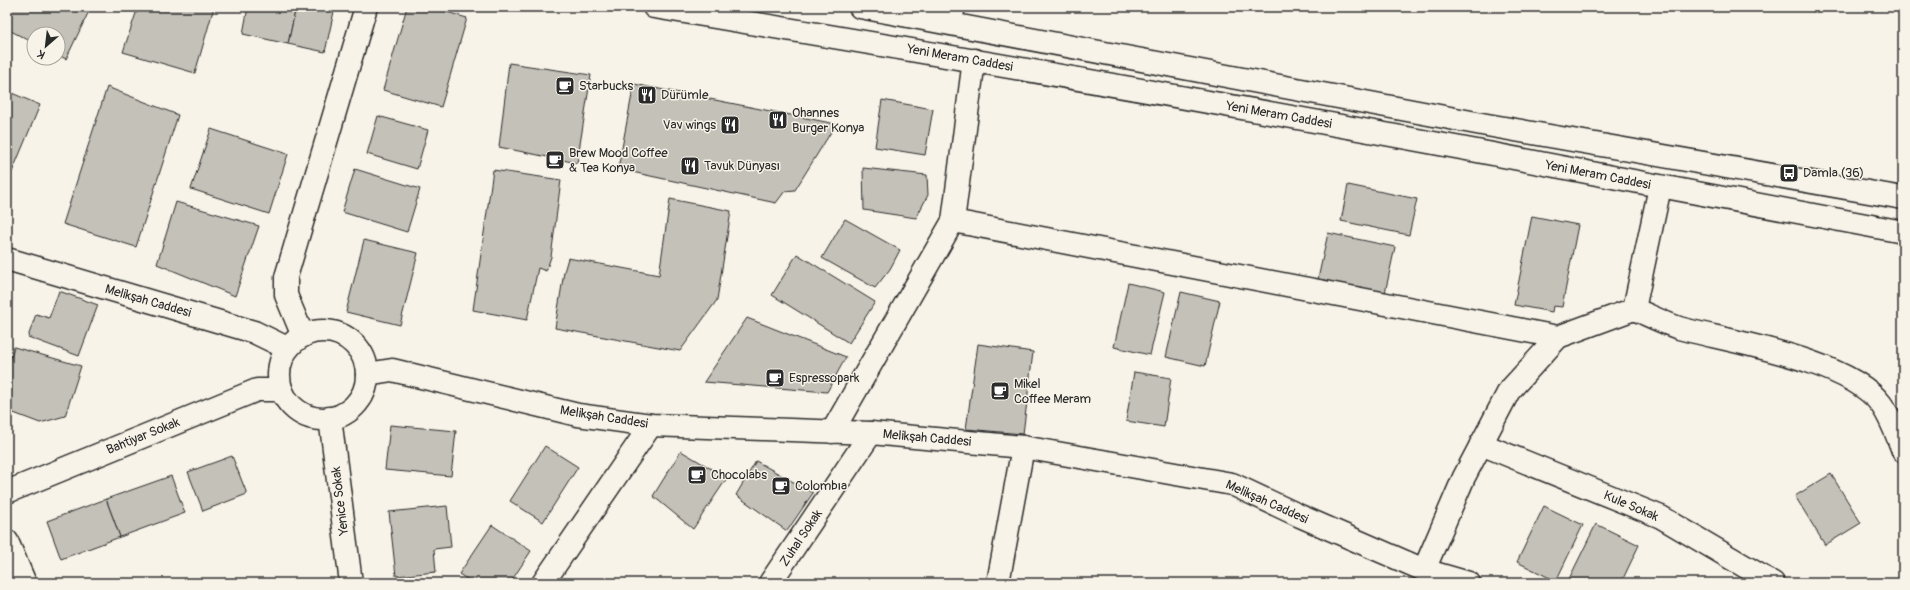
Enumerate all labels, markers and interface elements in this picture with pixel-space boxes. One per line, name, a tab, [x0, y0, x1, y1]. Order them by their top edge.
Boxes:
north arrow	[26, 26, 66, 66]
street label: Yeni Meram Caddesi	[905, 41, 1014, 75]
text: K	[35, 47, 48, 62]
cafe icon: Starbucks	[554, 75, 576, 97]
place label: Starbucks	[579, 78, 633, 94]
restaurant icon: Dürümle	[636, 84, 658, 106]
place label: Dürümle	[661, 87, 709, 103]
street label: Yeni Meram Caddesi	[1224, 98, 1333, 132]
place label: Ohannes Burger Konya	[792, 105, 864, 136]
restaurant icon: Ohannes Burger Konya	[767, 109, 789, 131]
restaurant icon: Vav wings	[719, 114, 741, 136]
place label: Vav wings	[663, 117, 716, 133]
place label: Brew Mood Coffee & Tea Konya	[569, 145, 668, 176]
cafe icon: Brew Mood Coffee & Tea Konya	[544, 149, 566, 171]
restaurant icon: Tavuk Dünyası	[679, 155, 701, 177]
street label: Yeni Meram Caddesi	[1543, 157, 1652, 193]
place label: Tavuk Dünyası	[704, 158, 780, 174]
bus stop icon: Damla (36)	[1778, 162, 1800, 184]
place label: Damla (36)	[1803, 165, 1864, 181]
street label: Melikşah Caddesi	[103, 281, 193, 321]
cafe icon: Espressopark	[764, 367, 786, 389]
place label: Espressopark	[789, 370, 860, 386]
place label: Mikel Coffee Meram	[1014, 376, 1091, 407]
cafe icon: Mikel Coffee Meram	[989, 380, 1011, 402]
street label: Melikşah Caddesi	[559, 402, 649, 432]
street label: Bahtiyar Sokak	[104, 414, 182, 458]
street label: Melikşah Caddesi	[882, 426, 972, 450]
cafe icon: Chocolabs	[686, 464, 708, 486]
street label: Yenice Sokak	[328, 465, 352, 537]
place label: Chocolabs	[711, 467, 767, 483]
cafe icon: Colombıa	[770, 475, 792, 497]
street label: Melikşah Caddesi	[1223, 477, 1311, 527]
place label: Colombıa	[795, 478, 847, 494]
street label: Kule Sokak	[1601, 487, 1661, 525]
street label: Zuhal Sokak	[776, 506, 826, 569]

